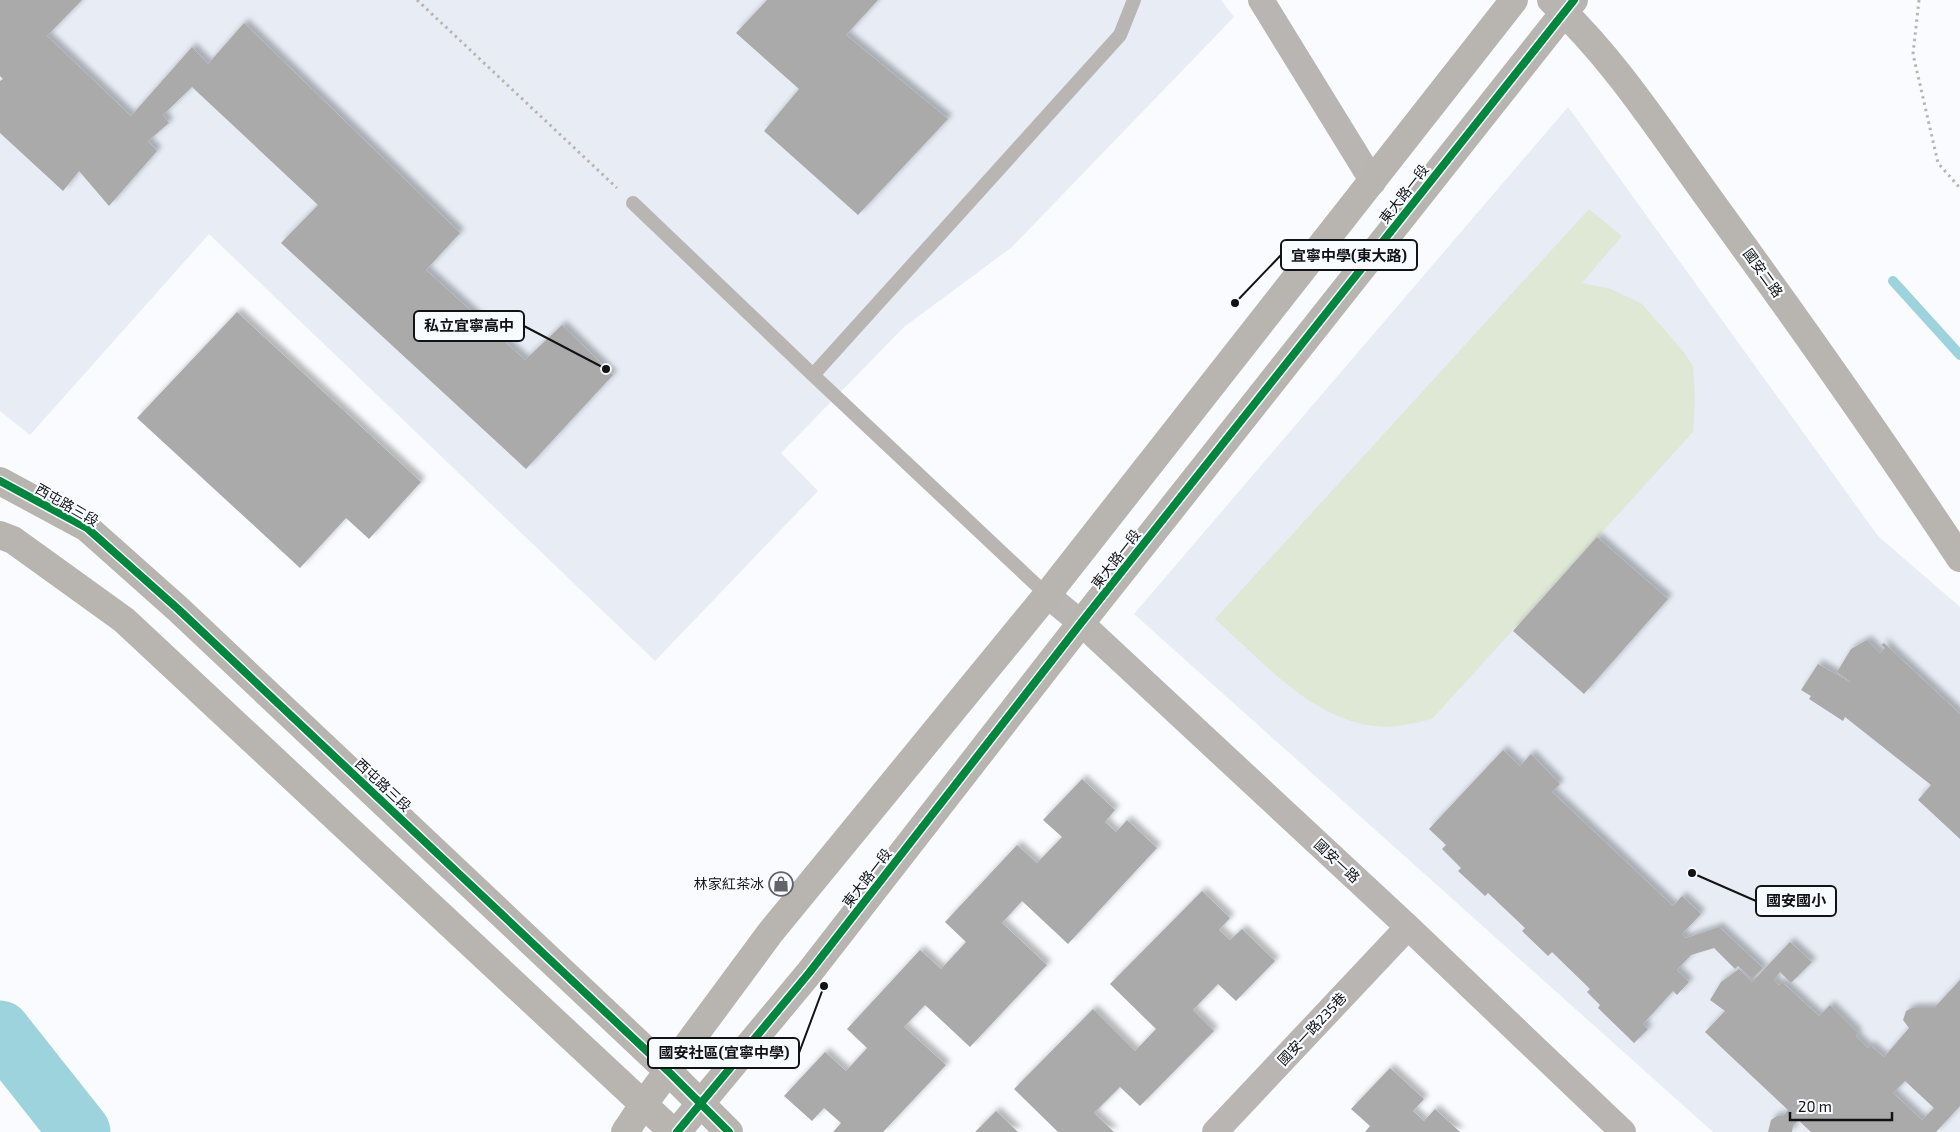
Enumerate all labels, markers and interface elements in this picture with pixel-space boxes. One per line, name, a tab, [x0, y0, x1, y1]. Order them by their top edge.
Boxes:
street label: 東大路一段	[1375, 161, 1432, 227]
callout: 宜寧中學(東大路)	[1281, 240, 1417, 270]
street label: 國安二路	[1740, 245, 1787, 300]
text: 宜寧中學(東大路)	[1291, 246, 1407, 264]
callout: 私立宜寧高中	[414, 311, 524, 341]
text: 私立宜寧高中	[424, 316, 514, 334]
street label: 西屯路三段	[33, 480, 102, 529]
street label: 東大路一段	[1087, 526, 1144, 592]
street label: 西屯路三段	[352, 755, 415, 815]
street label: 國安一路	[1311, 835, 1364, 886]
street label: 東大路一段	[838, 845, 895, 911]
shop icon: 林家紅茶冰	[768, 871, 794, 897]
place label: 林家紅茶冰	[694, 875, 764, 892]
callout: 國安國小	[1756, 886, 1836, 916]
text: 國安國小	[1766, 891, 1827, 909]
street label: 國安一路235巷	[1274, 989, 1350, 1069]
callout: 國安社區(宜寧中學)	[648, 1038, 799, 1068]
text: 國安社區(宜寧中學)	[659, 1043, 789, 1061]
scale bar	[1790, 1090, 1892, 1122]
text: 20 m	[1798, 1097, 1832, 1115]

